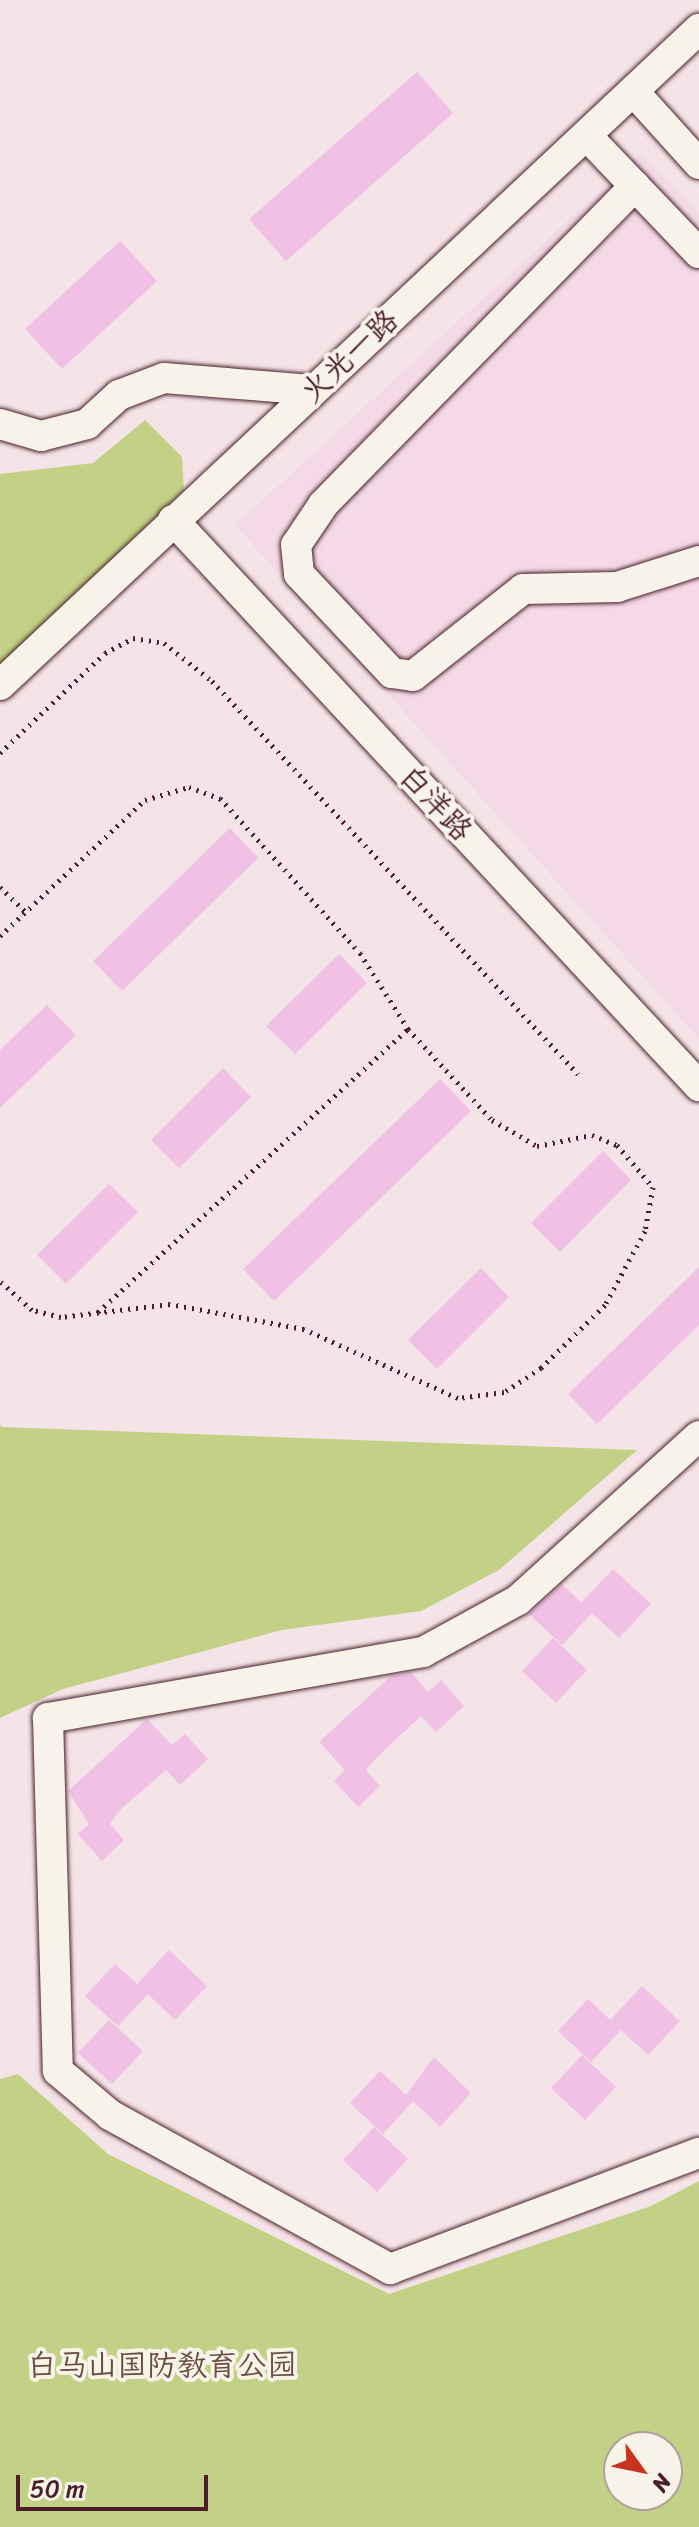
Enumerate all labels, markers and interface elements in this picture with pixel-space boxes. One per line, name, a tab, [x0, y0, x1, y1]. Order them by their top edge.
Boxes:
street label: 火光一路	[293, 302, 405, 410]
street label: 白洋路	[392, 758, 480, 848]
park label: 白马山国防教育公园	[27, 2347, 297, 2383]
north arrow	[603, 2431, 683, 2511]
scale bar	[20, 2459, 212, 2509]
text: N	[641, 2466, 682, 2500]
text: 50 m	[30, 2468, 85, 2510]

